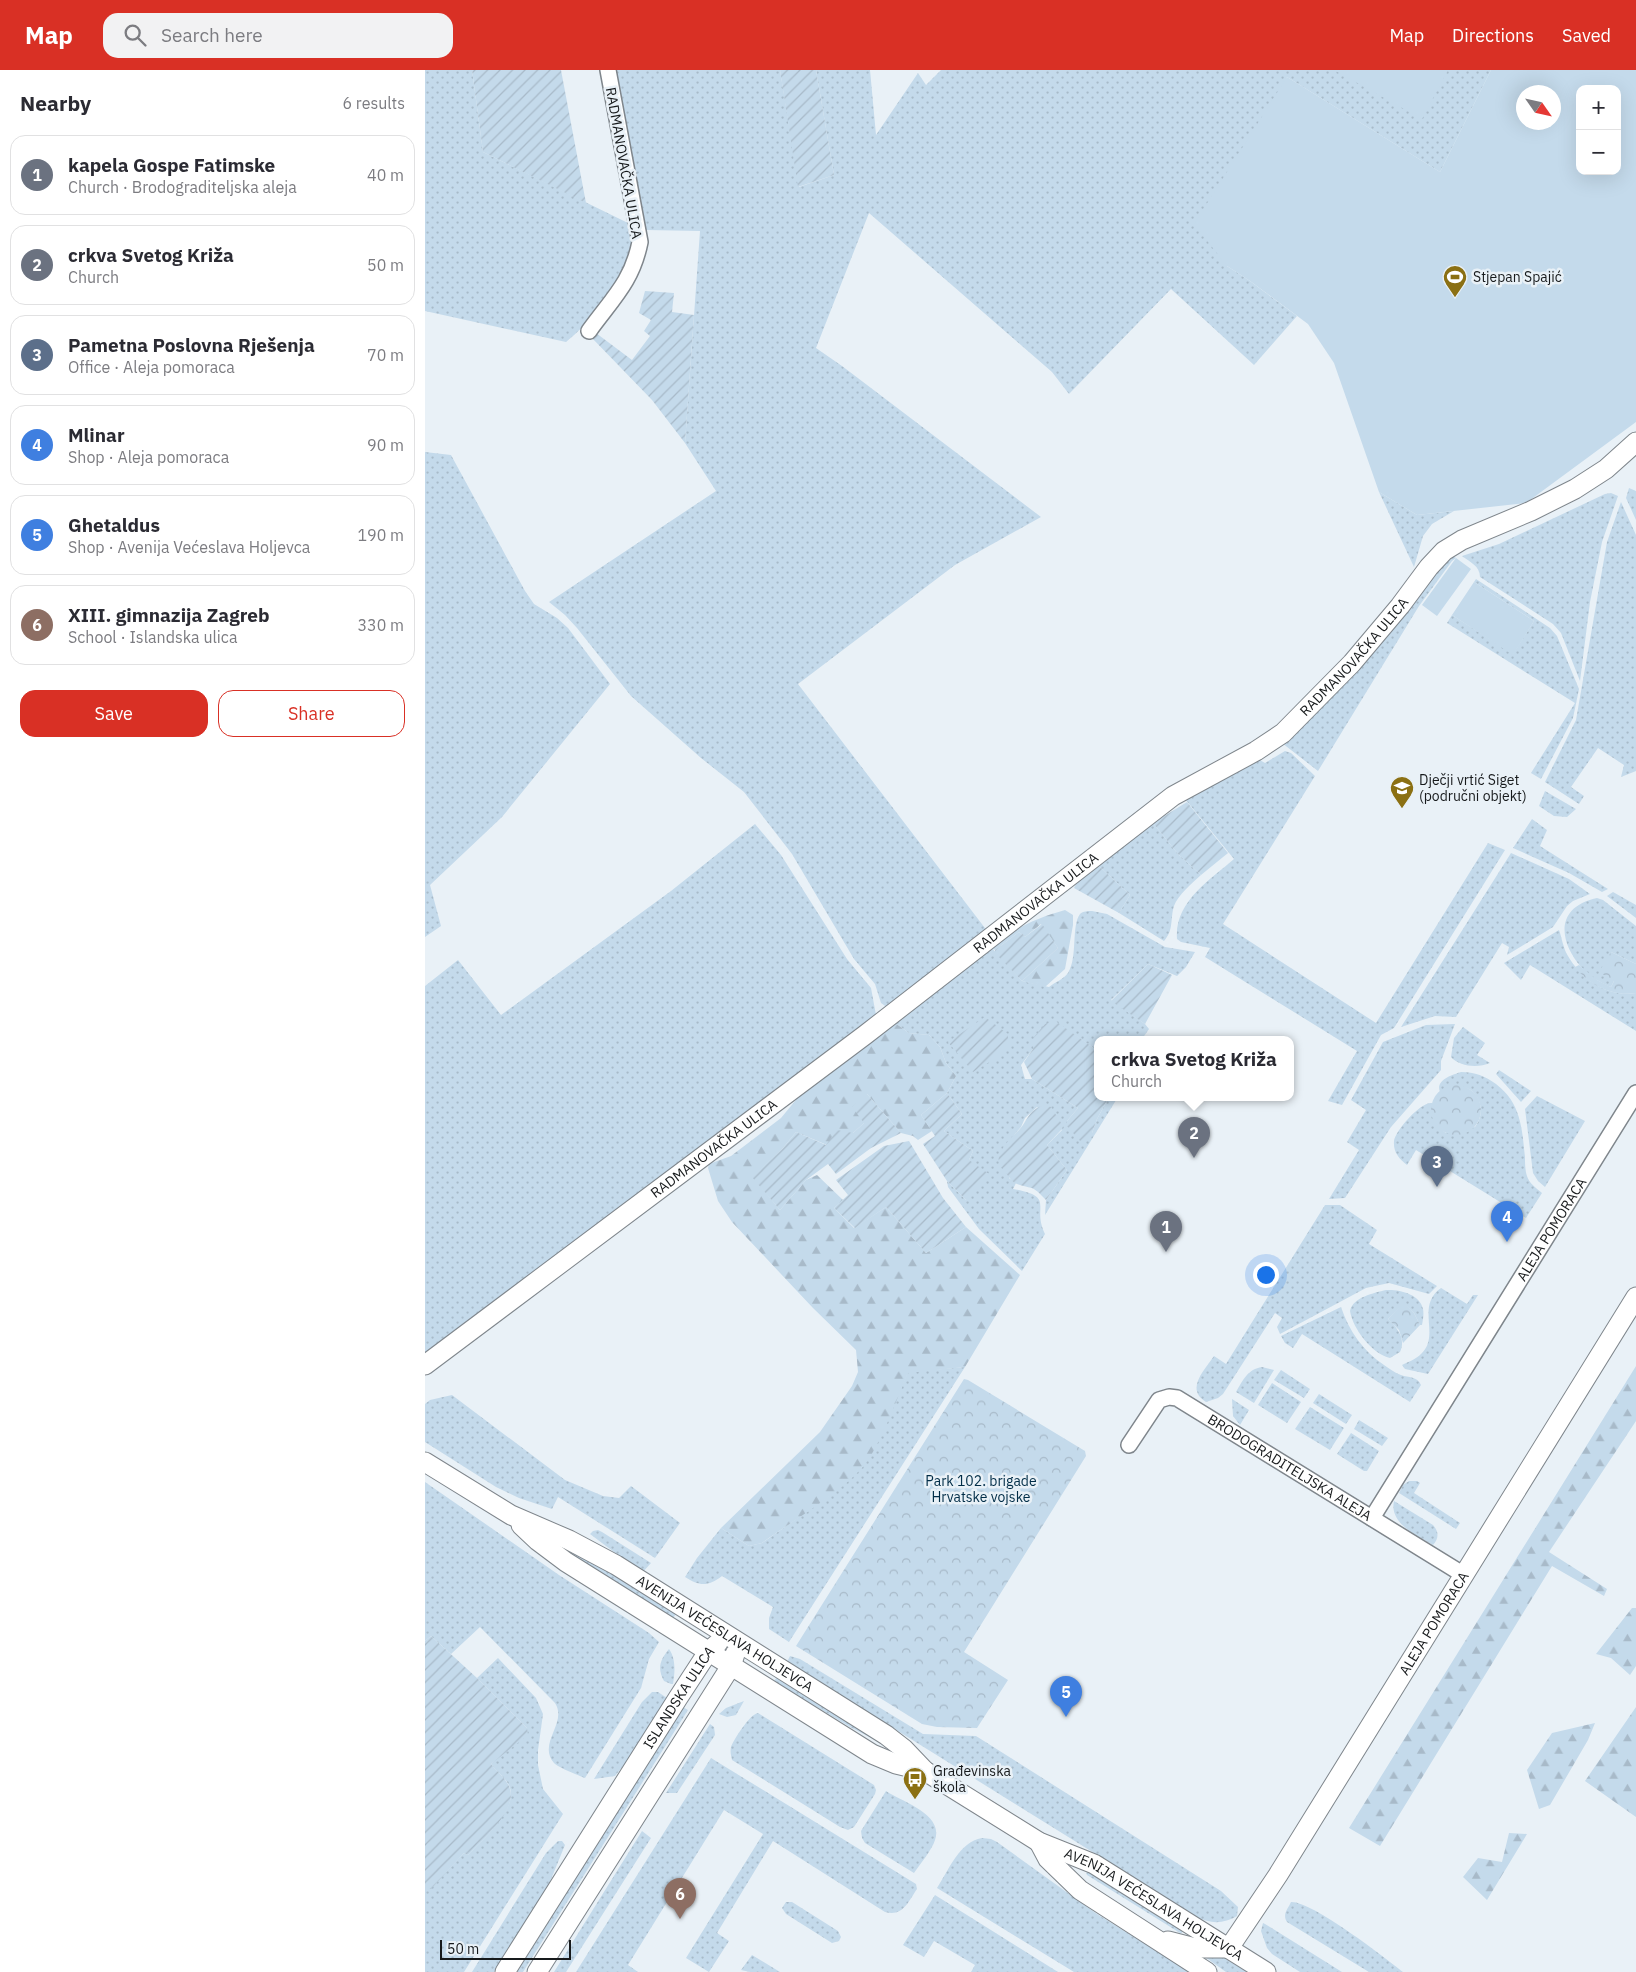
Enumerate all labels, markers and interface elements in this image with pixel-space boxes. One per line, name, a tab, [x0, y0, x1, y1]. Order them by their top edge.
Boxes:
search box	[103, 13, 453, 58]
text: Map	[25, 19, 73, 51]
icon: search	[121, 21, 149, 49]
text: Search here	[161, 23, 263, 47]
text: Map	[1389, 24, 1424, 47]
text: Directions	[1452, 24, 1534, 47]
text: Saved	[1562, 24, 1611, 47]
north arrow	[1516, 85, 1561, 130]
map controls	[1576, 85, 1621, 175]
button: +	[1576, 85, 1621, 130]
street label: RADMANOVAČKA ULICA	[602, 86, 647, 240]
text: Nearby	[20, 89, 91, 117]
text: 6 results	[342, 93, 405, 113]
button: −	[1576, 130, 1621, 175]
text: kapela Gospe Fatimske	[68, 153, 275, 177]
text: 1	[32, 165, 42, 185]
text: 40 m	[367, 165, 404, 185]
text: Church · Brodograditeljska aleja	[68, 177, 297, 197]
text: crkva Svetog Križa	[68, 243, 234, 267]
text: 2	[32, 255, 42, 275]
text: 50 m	[367, 255, 404, 275]
sports icon: Stjepan Spajić	[1442, 264, 1468, 298]
text: Church	[68, 267, 119, 287]
place label: Stjepan Spajić	[1473, 268, 1562, 286]
text: Pametna Poslovna Rješenja	[68, 333, 315, 357]
text: 3	[32, 345, 42, 365]
text: 70 m	[367, 345, 404, 365]
text: Office · Aleja pomoraca	[68, 357, 235, 377]
text: Mlinar	[68, 423, 125, 447]
text: 4	[32, 435, 42, 455]
text: 90 m	[367, 435, 404, 455]
text: Shop · Aleja pomoraca	[68, 447, 229, 467]
text: Ghetaldus	[68, 513, 160, 537]
text: 5	[32, 525, 42, 545]
text: 190 m	[357, 525, 404, 545]
text: Shop · Avenija Većeslava Holjevca	[68, 537, 310, 557]
street label: RADMANOVAČKA ULICA	[1296, 594, 1412, 720]
text: XIII. gimnazija Zagreb	[68, 603, 269, 627]
text: 6	[32, 615, 42, 635]
text: 330 m	[357, 615, 404, 635]
text: School · Islandska ulica	[68, 627, 237, 647]
button: Save	[20, 690, 208, 737]
button: Share	[218, 690, 405, 737]
place label: Dječji vrtić Siget (područni objekt)	[1419, 771, 1527, 805]
school or university icon: Dječji vrtić Siget (područni objekt)	[1389, 775, 1415, 809]
street label: RADMANOVAČKA ULICA	[969, 848, 1102, 957]
popup	[1094, 1036, 1294, 1101]
text: crkva Svetog Križa	[1111, 1047, 1277, 1071]
text: Church	[1111, 1071, 1162, 1091]
street label: RADMANOVAČKA ULICA	[647, 1095, 781, 1202]
pin: 2	[1178, 1117, 1210, 1158]
pin: 3	[1421, 1146, 1453, 1187]
street label: ALEJA POMORACA	[1513, 1174, 1590, 1284]
pin: 4	[1491, 1201, 1523, 1242]
pin: 1	[1150, 1211, 1182, 1252]
your location	[1253, 1262, 1279, 1288]
street label: BRODOGRADITELJSKA ALEJA	[1204, 1410, 1375, 1525]
park label: Park 102. brigade Hrvatske vojske	[925, 1472, 1037, 1506]
street label: ALEJA POMORACA	[1395, 1568, 1473, 1678]
street label: AVENIJA VEĆESLAVA HOLJEVCA	[633, 1571, 817, 1696]
street label: ISLANDSKA ULICA	[639, 1642, 718, 1752]
pin: 5	[1050, 1676, 1082, 1717]
place label: Građevinska škola	[933, 1762, 1011, 1796]
bus stop icon: Građevinska škola	[902, 1766, 928, 1800]
street label: AVENIJA VEĆESLAVA HOLJEVCA	[1062, 1844, 1247, 1964]
pin: 6	[664, 1878, 696, 1919]
scale bar	[440, 1937, 571, 1960]
text: 50 m	[447, 1940, 479, 1958]

